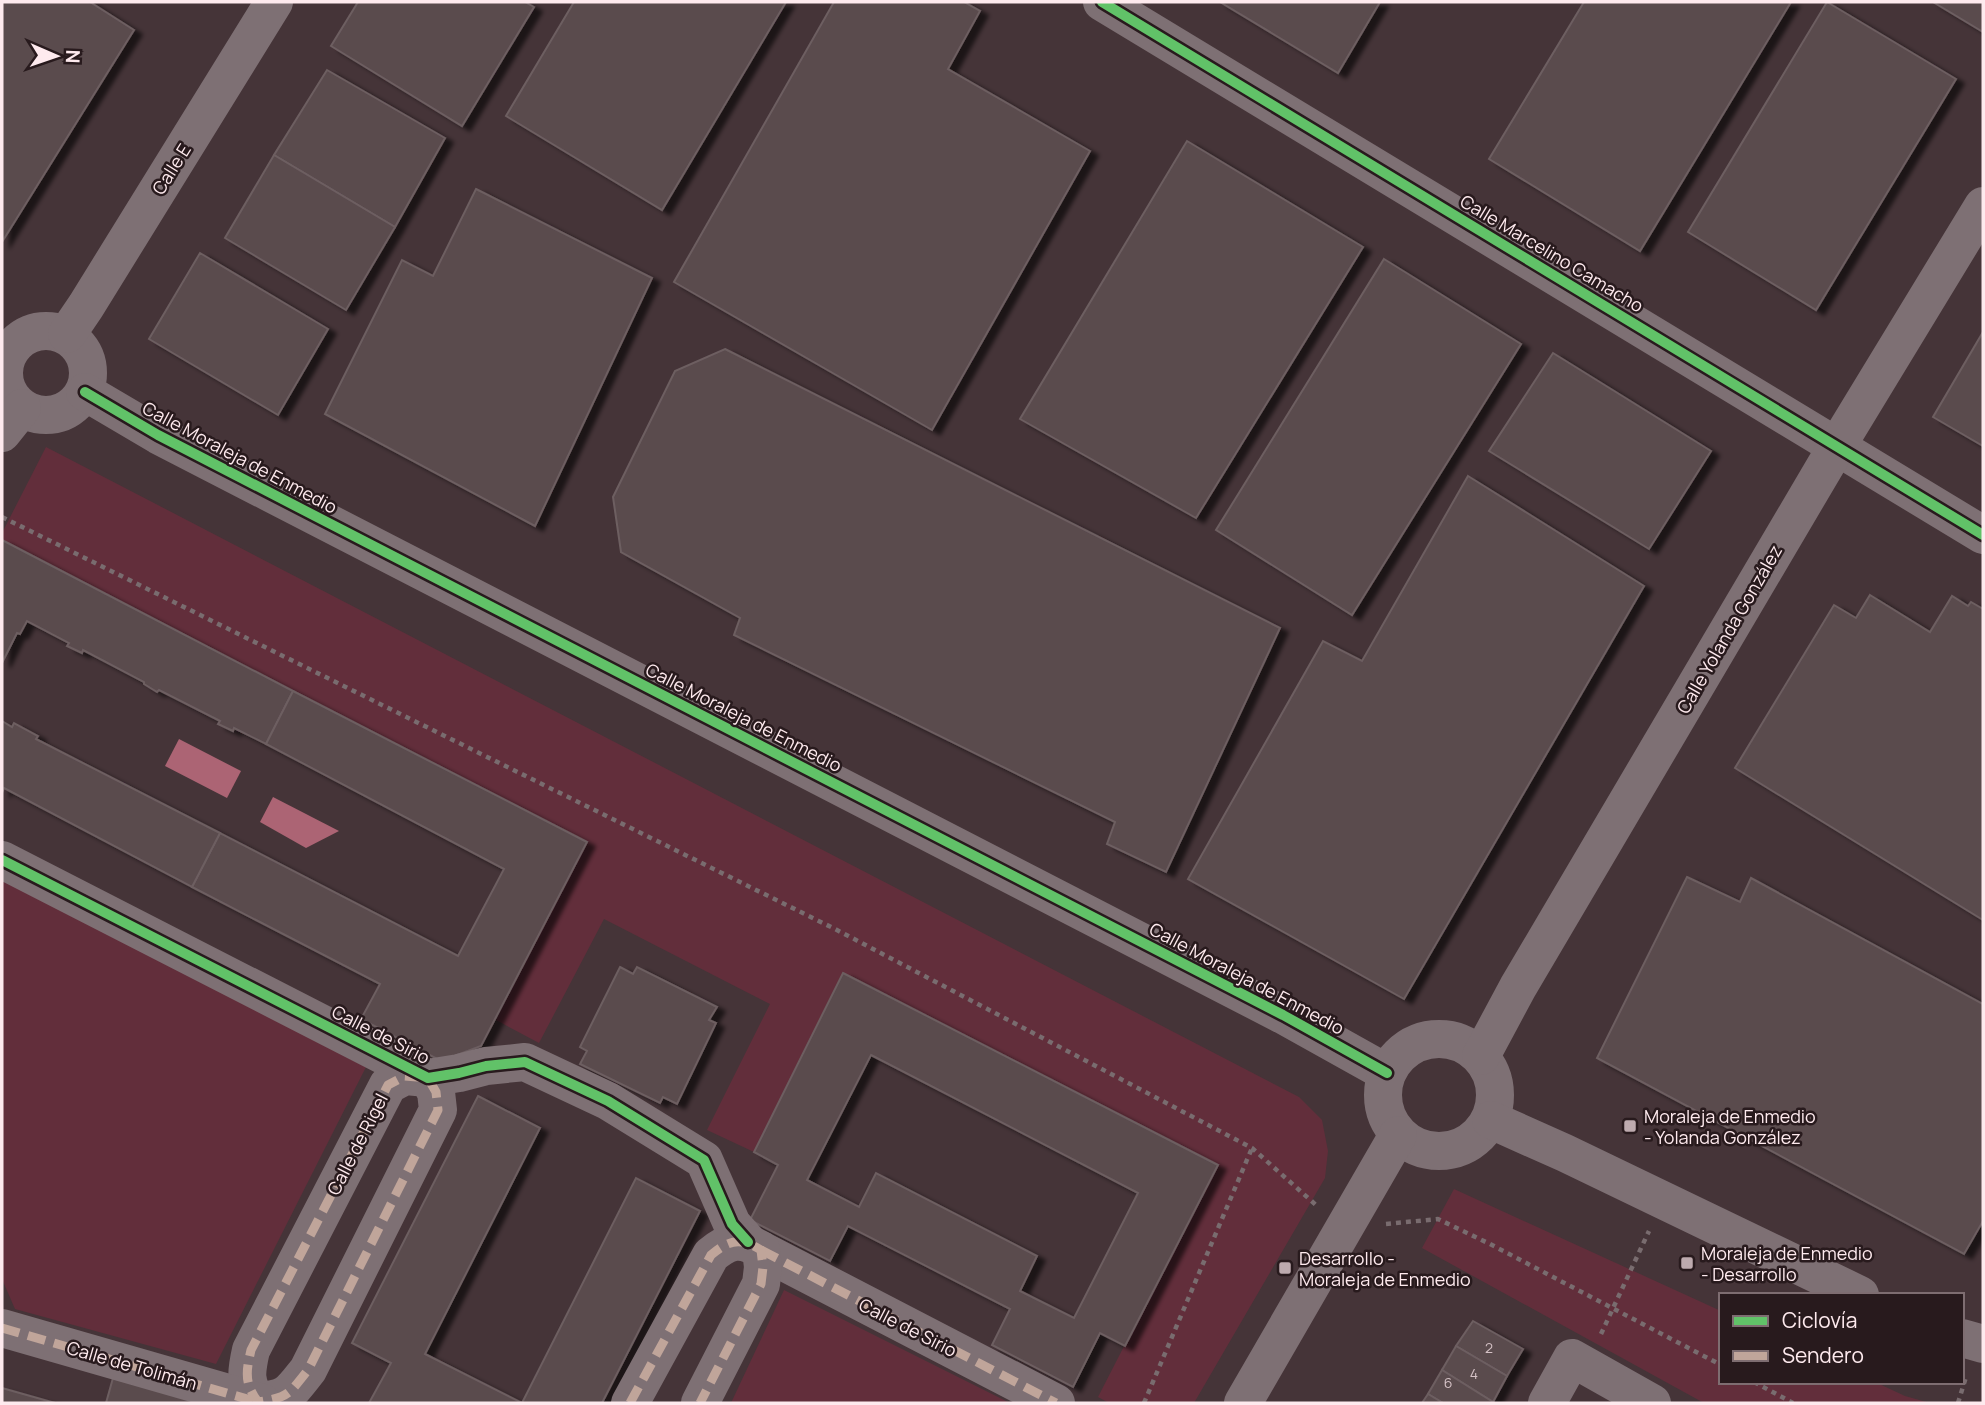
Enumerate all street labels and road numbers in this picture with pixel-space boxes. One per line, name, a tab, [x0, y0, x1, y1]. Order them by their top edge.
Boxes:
street label: Calle E	[146, 139, 196, 199]
street label: Calle Marcelino Camacho	[1456, 189, 1648, 317]
street label: Calle Moraleja de Enmedio	[139, 395, 341, 519]
street label: Calle Yolanda González	[1671, 540, 1787, 718]
street label: Calle Moraleja de Enmedio	[642, 657, 846, 777]
street label: Calle Moraleja de Enmedio	[1146, 916, 1348, 1040]
street label: Calle de Sirio	[328, 999, 434, 1069]
street label: Calle de Rigel	[321, 1089, 393, 1199]
street label: Calle de Sirio	[855, 1292, 961, 1362]
street label: Calle de Tolimán	[64, 1335, 200, 1395]

